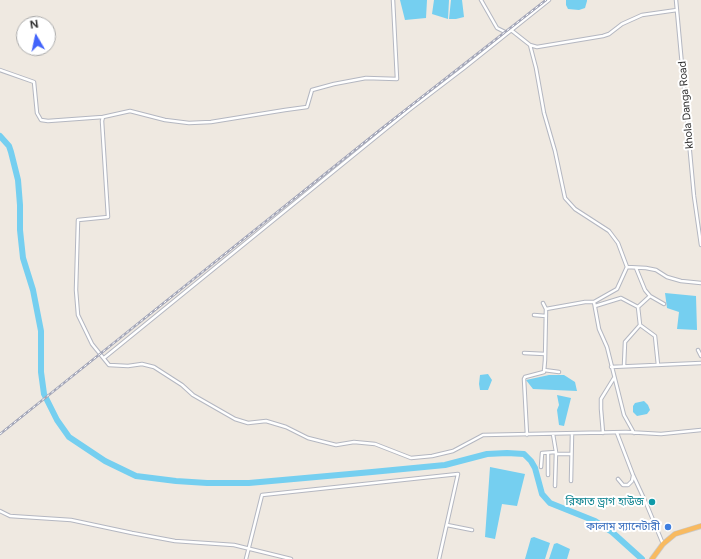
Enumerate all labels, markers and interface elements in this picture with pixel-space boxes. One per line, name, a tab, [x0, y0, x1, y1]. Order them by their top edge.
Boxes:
north arrow	[16, 16, 56, 56]
text: N	[29, 18, 39, 32]
street label: khola Danga Road	[676, 61, 696, 149]
place label: রিফাত ড্রাগ হাউজ	[565, 495, 644, 509]
marker: রিফাত ড্রাগ হাউজ	[647, 497, 657, 507]
place label: কালাম স্যানেটারী	[586, 520, 660, 534]
marker: কালাম স্যানেটারী	[663, 522, 673, 532]

